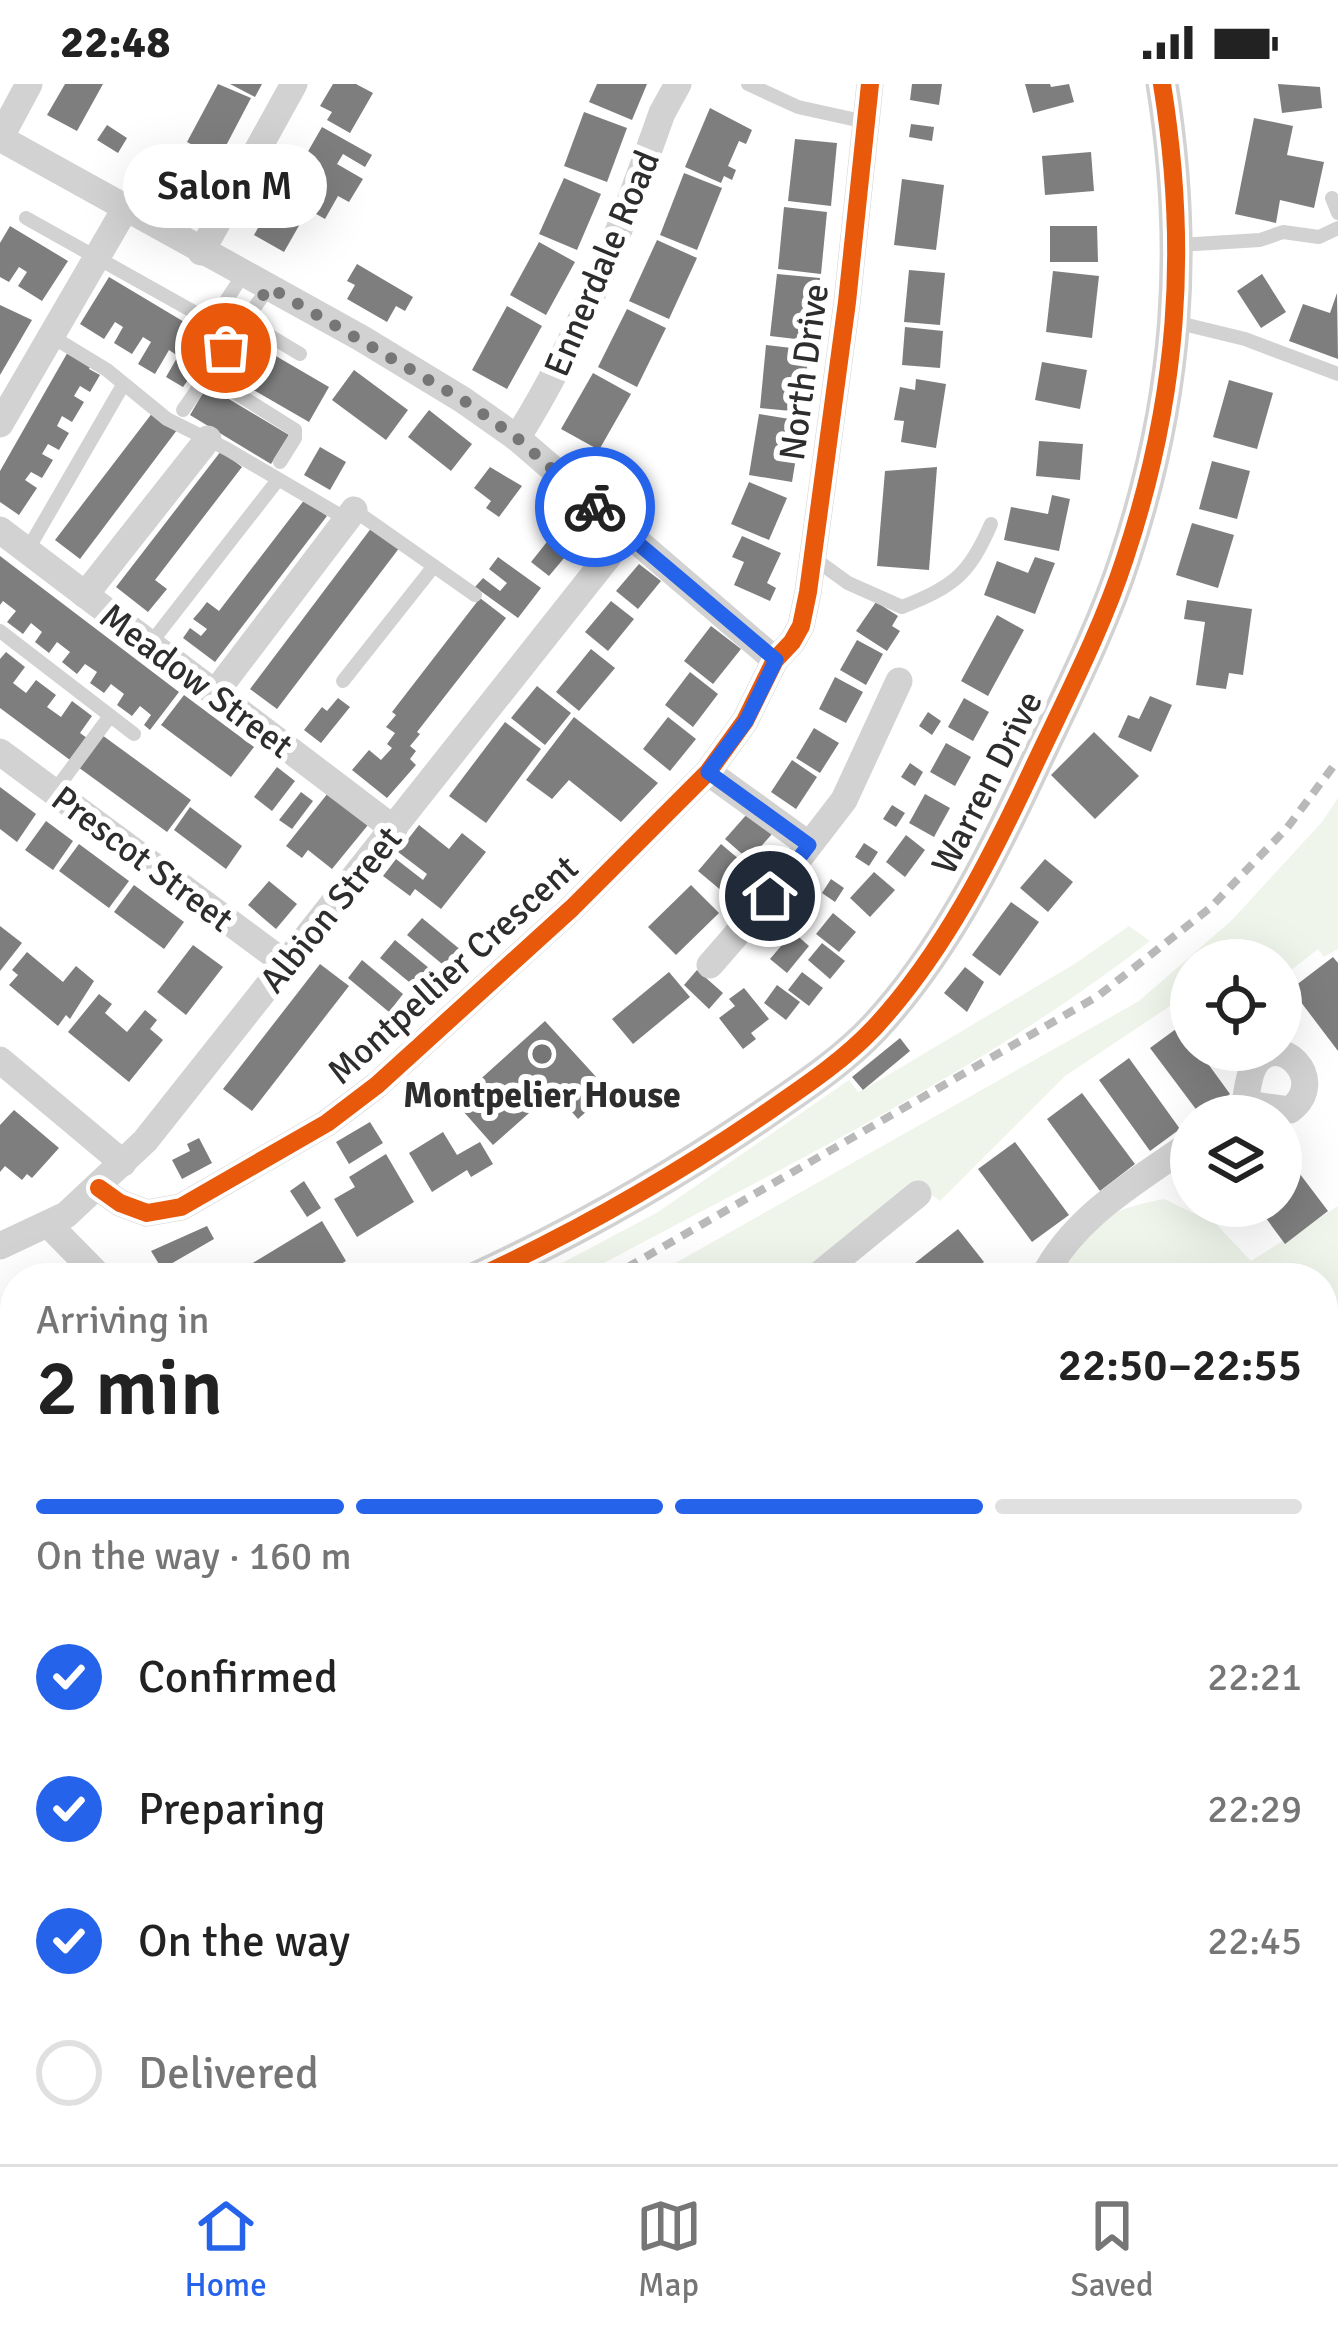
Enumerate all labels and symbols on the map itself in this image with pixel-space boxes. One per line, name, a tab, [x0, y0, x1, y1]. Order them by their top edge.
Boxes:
callout: Salon M	[124, 144, 328, 228]
street label: Ennerdale Road	[535, 144, 670, 383]
street label: North Drive	[770, 281, 839, 463]
pin	[175, 297, 277, 399]
courier	[535, 447, 655, 567]
street label: Meadow Street	[91, 594, 302, 768]
street label: Warren Drive	[922, 684, 1053, 882]
street label: Prescot Street	[42, 776, 242, 942]
street label: Albion Street	[250, 818, 412, 1002]
pin	[719, 845, 821, 947]
street label: Montpellier Crescent	[318, 846, 588, 1094]
marker: Montpelier House	[529, 1041, 555, 1067]
place label: Montpelier House	[403, 1073, 681, 1118]

